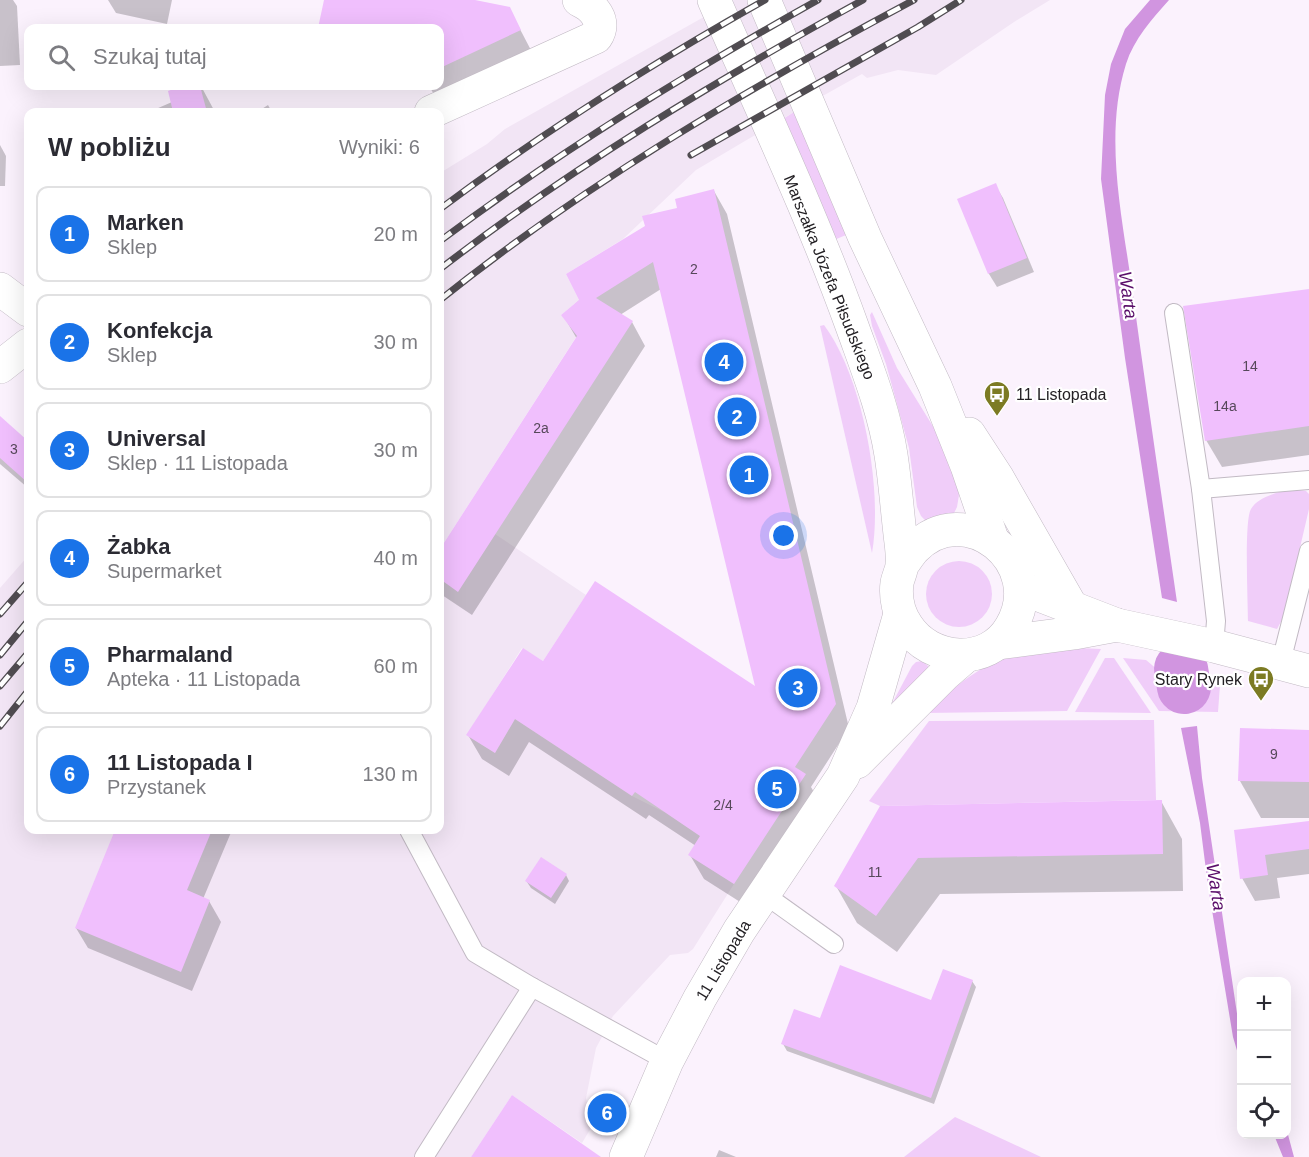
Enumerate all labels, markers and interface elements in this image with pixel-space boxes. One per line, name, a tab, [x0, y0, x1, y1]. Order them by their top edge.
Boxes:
search box	[24, 24, 444, 90]
icon: search	[45, 41, 78, 74]
text: Szukaj tutaj	[93, 44, 207, 69]
text: W pobliżu	[48, 132, 171, 162]
text: Wyniki: 6	[339, 136, 420, 158]
street label: Marszałka Józefa Piłsudskiego	[781, 173, 878, 382]
text: Marken	[107, 210, 184, 235]
text: 1	[64, 223, 75, 245]
text: 20 m	[374, 223, 418, 245]
text: Sklep	[107, 236, 157, 258]
house number: 2	[690, 261, 698, 277]
water label: Warta	[1115, 270, 1141, 320]
text: Konfekcja	[107, 318, 212, 343]
text: 2	[64, 331, 75, 353]
text: 30 m	[374, 331, 418, 353]
pin: 4	[704, 340, 744, 385]
text: Sklep	[107, 344, 157, 366]
house number: 14	[1242, 358, 1258, 374]
bus stop icon: 11 Listopada	[982, 379, 1012, 417]
place label: 11 Listopada	[1016, 386, 1107, 403]
pin: 2	[718, 394, 756, 440]
house number: 14a	[1213, 398, 1237, 414]
house number: 2a	[533, 420, 549, 436]
text: Universal	[107, 426, 206, 451]
text: 3	[64, 439, 75, 461]
text: 30 m	[374, 439, 418, 461]
house number: 3	[10, 441, 18, 457]
text: Sklep · 11 Listopada	[107, 452, 288, 474]
pin: 1	[730, 452, 768, 498]
your location	[769, 521, 798, 550]
text: Żabka	[107, 534, 171, 559]
text: 4	[64, 547, 75, 569]
text: 40 m	[374, 547, 418, 569]
text: Supermarket	[107, 560, 222, 582]
text: Pharmaland	[107, 642, 233, 667]
text: 5	[64, 655, 75, 677]
text: 60 m	[374, 655, 418, 677]
bus stop icon: Stary Rynek	[1246, 664, 1276, 702]
pin: 3	[778, 666, 818, 710]
text: Apteka · 11 Listopada	[107, 668, 300, 690]
place label: Stary Rynek	[1155, 671, 1243, 688]
house number: 9	[1270, 746, 1278, 762]
text: 11 Listopada I	[107, 750, 253, 775]
text: 6	[64, 763, 75, 785]
text: 130 m	[362, 763, 418, 785]
pin: 5	[758, 766, 796, 812]
text: Przystanek	[107, 776, 206, 798]
house number: 2/4	[713, 797, 733, 813]
water label: Warta	[1202, 862, 1230, 912]
house number: 11	[868, 864, 882, 880]
street label: 11 Listopada	[693, 917, 754, 1003]
map controls	[1237, 977, 1291, 1139]
button: +	[1237, 977, 1291, 1031]
button: −	[1237, 1031, 1291, 1085]
button: locate	[1237, 1085, 1291, 1139]
pin: 6	[588, 1090, 626, 1136]

